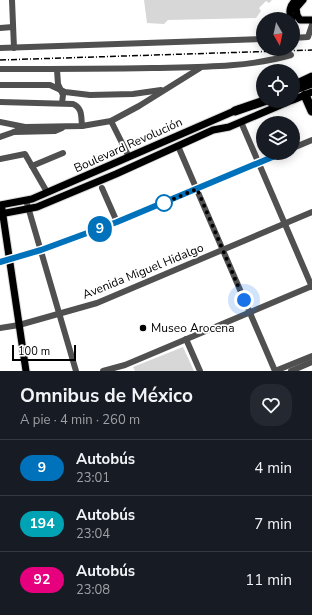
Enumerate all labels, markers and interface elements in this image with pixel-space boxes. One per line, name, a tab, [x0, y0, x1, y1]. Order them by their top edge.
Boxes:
north arrow	[256, 12, 300, 56]
map controls	[256, 12, 300, 160]
button: locate	[256, 64, 300, 108]
street label: Boulevard Revolución	[71, 114, 185, 176]
button: layers	[256, 116, 300, 160]
unlabelled marker	[155, 194, 173, 212]
line badge: 9	[87, 216, 113, 242]
text: 9	[96, 219, 104, 238]
street label: Avenida Miguel Hidalgo	[80, 239, 206, 303]
your location	[234, 290, 254, 310]
place label: Museo Arocena	[151, 320, 235, 336]
marker: Museo Arocena	[138, 323, 148, 333]
scale bar	[12, 343, 76, 362]
text: 100 m	[18, 344, 50, 359]
text: Omnibus de México	[20, 383, 193, 409]
button: heart	[250, 384, 292, 426]
text: A pie · 4 min · 260 m	[20, 411, 140, 429]
text: Autobús	[76, 449, 135, 469]
text: 9	[38, 458, 46, 477]
text: 4 min	[254, 458, 292, 478]
text: 23:01	[76, 469, 110, 487]
text: Autobús	[76, 505, 135, 525]
text: 194	[29, 514, 55, 533]
text: 7 min	[254, 514, 292, 534]
text: 23:04	[76, 525, 110, 543]
text: Autobús	[76, 561, 135, 581]
text: 92	[34, 570, 50, 589]
text: 11 min	[245, 570, 292, 590]
text: 23:08	[76, 581, 110, 599]

